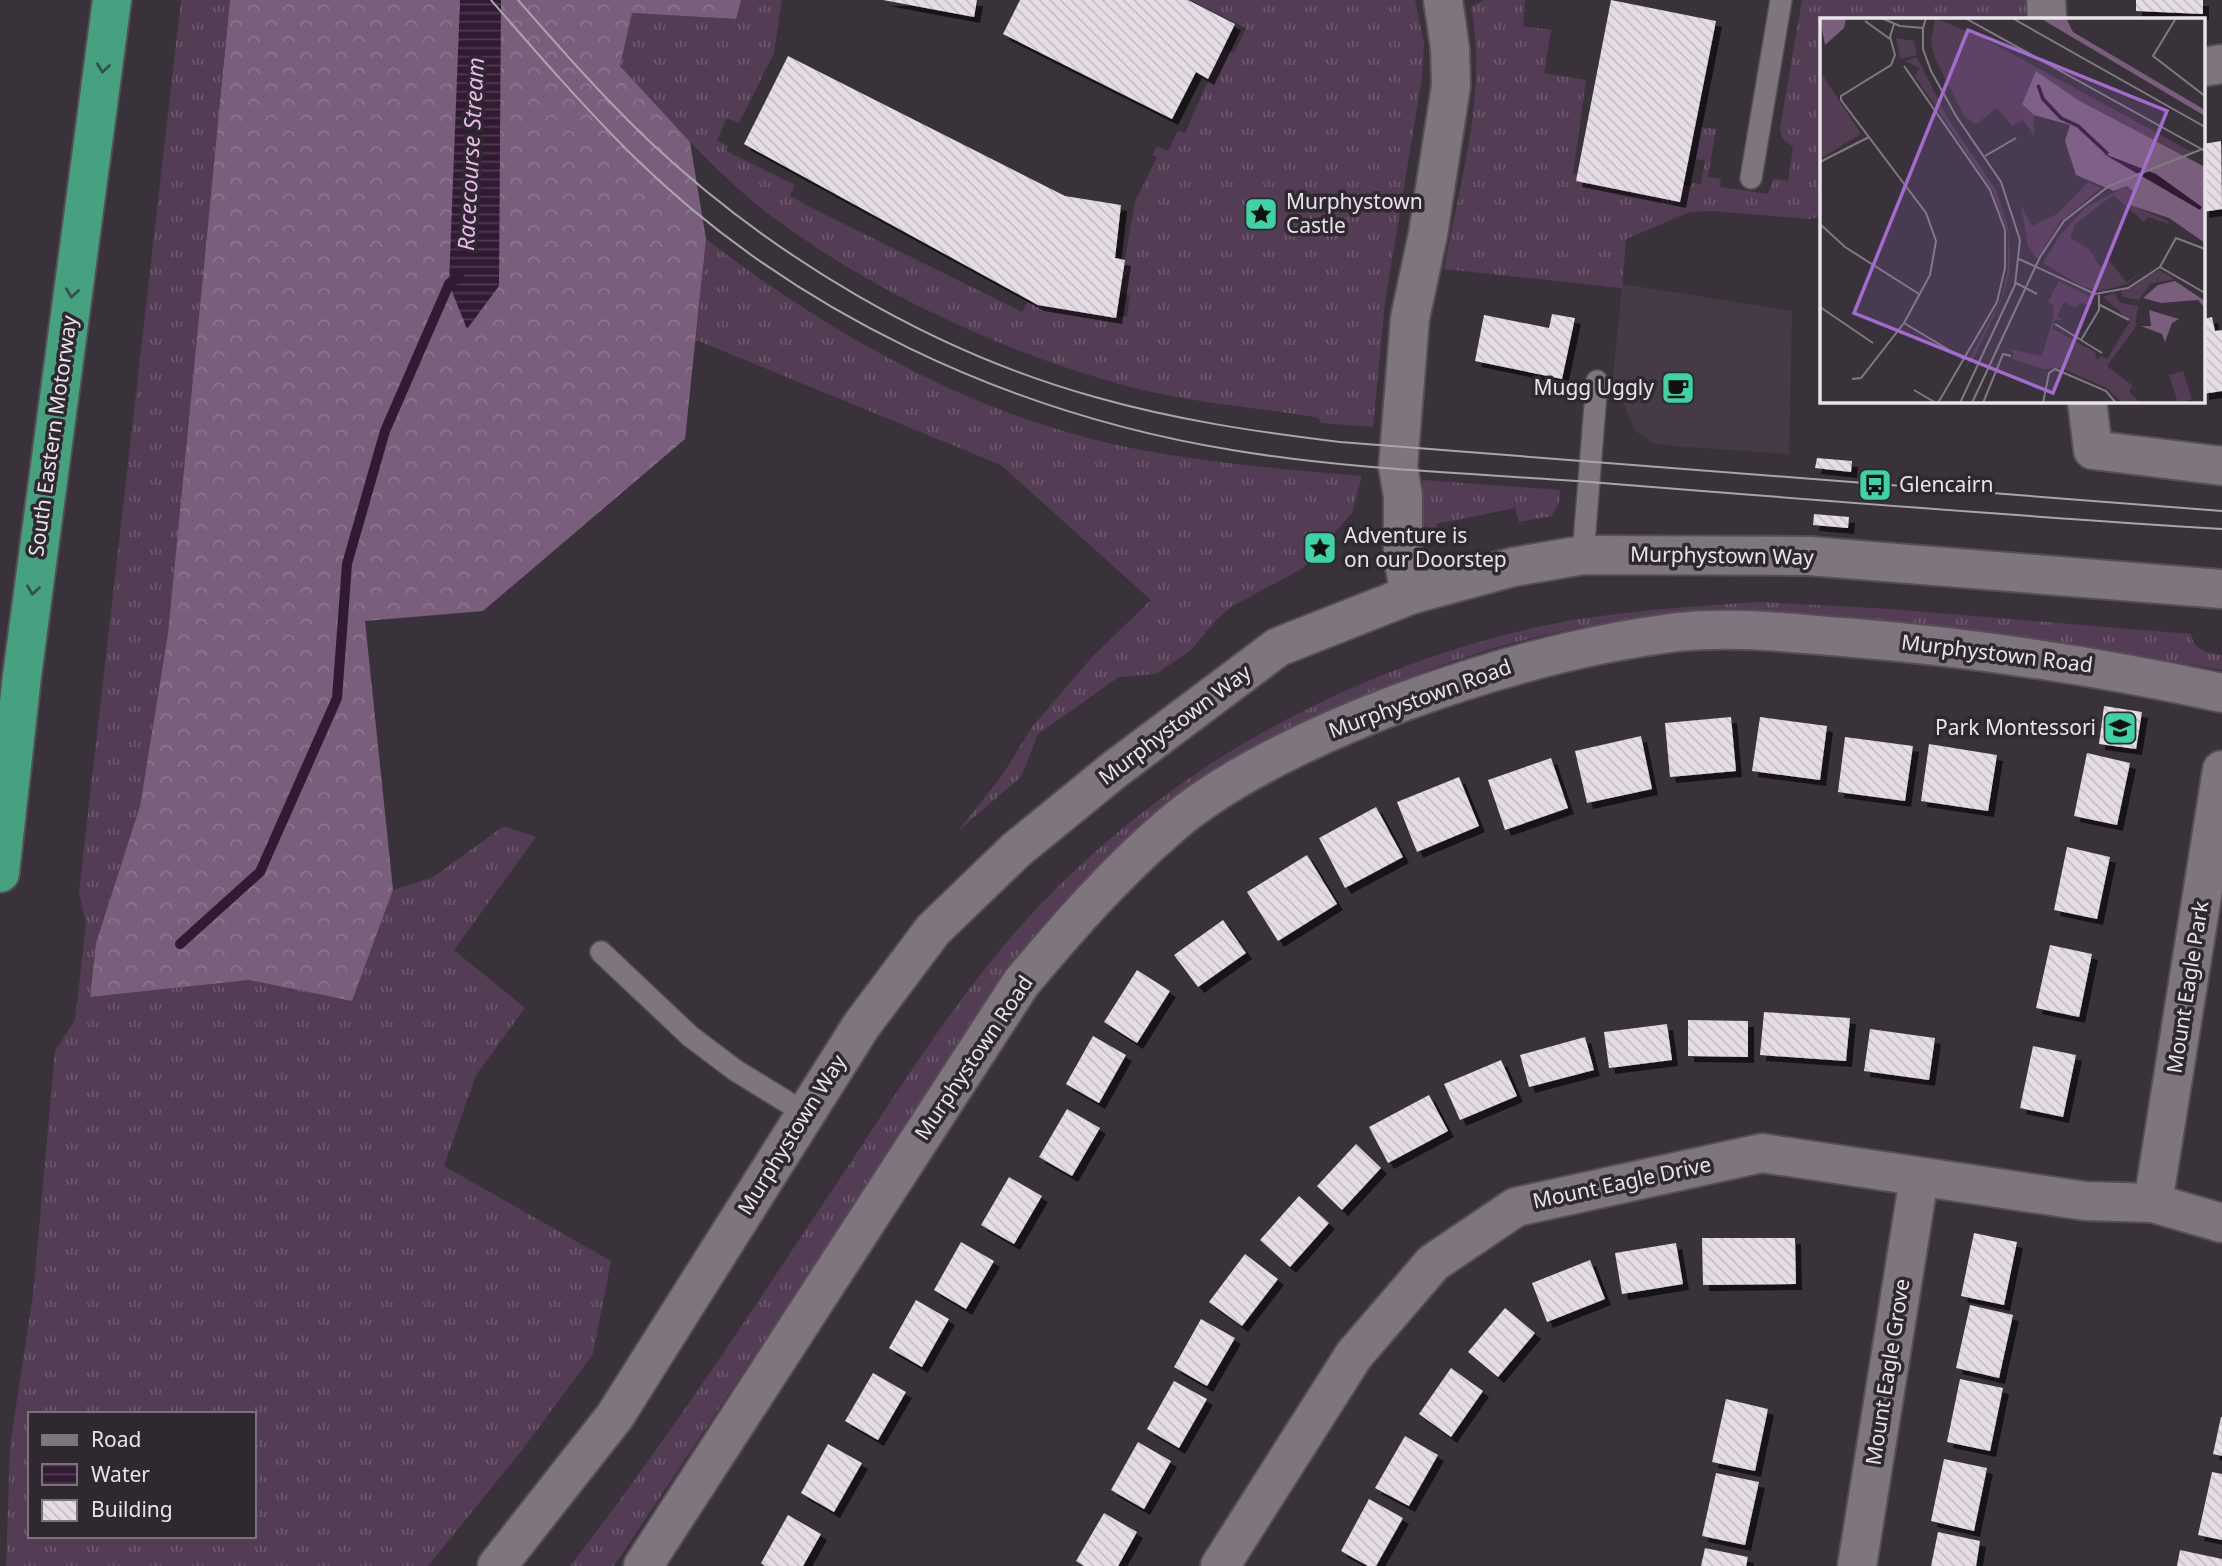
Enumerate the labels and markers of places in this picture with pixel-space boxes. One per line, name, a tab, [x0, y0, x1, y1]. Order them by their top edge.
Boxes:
place label: Murphystown Castle	[1286, 187, 1423, 239]
place icon: Murphystown Castle	[1242, 195, 1280, 233]
cafe icon: Mugg Uggly	[1659, 369, 1697, 407]
place label: Mugg Uggly	[1533, 373, 1654, 401]
bus stop icon: Glencairn	[1856, 466, 1894, 504]
place label: Glencairn	[1899, 470, 1993, 498]
place label: Adventure is on our Doorstep	[1344, 521, 1507, 573]
place icon: Adventure is on our Doorstep	[1301, 529, 1339, 567]
school or university icon: Park Montessori	[2101, 709, 2139, 747]
place label: Park Montessori	[1935, 713, 2096, 741]

